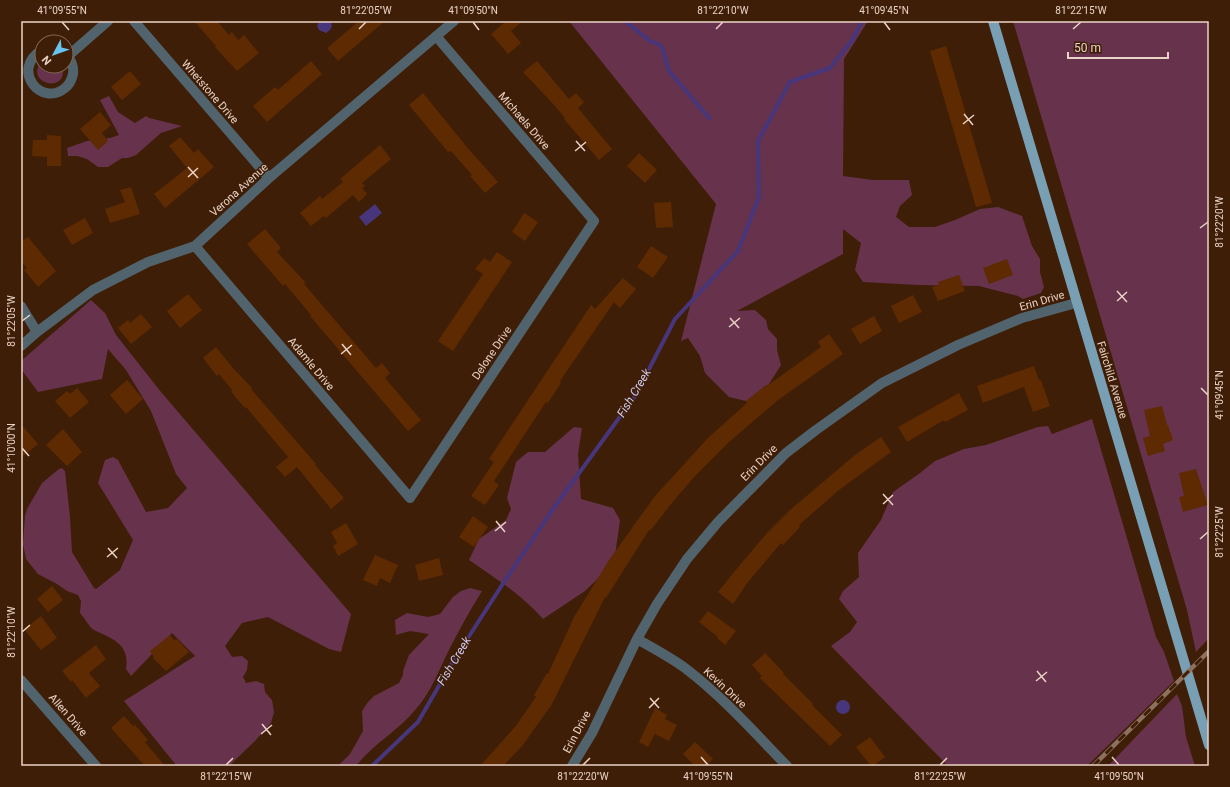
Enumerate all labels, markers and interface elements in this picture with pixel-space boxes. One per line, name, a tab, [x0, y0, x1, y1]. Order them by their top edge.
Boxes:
text: 41°09'55"N	[37, 5, 87, 16]
text: 81°22'05"W	[340, 5, 392, 16]
text: 41°09'50"N	[448, 5, 498, 16]
text: 81°22'10"W	[697, 5, 749, 16]
text: 41°09'45"N	[859, 5, 909, 16]
text: 81°22'15"W	[1055, 5, 1107, 16]
north arrow	[34, 34, 74, 74]
scale bar	[1068, 34, 1168, 60]
text: 50 m	[1074, 41, 1101, 55]
text: N	[39, 53, 54, 67]
street label: Whetstone Drive	[179, 58, 241, 127]
street label: Michaels Drive	[496, 90, 553, 152]
street label: Verona Avenue	[207, 161, 271, 219]
text: 81°22'20"W	[1214, 196, 1225, 248]
street label: Erin Drive	[1018, 288, 1066, 314]
text: 81°22'05"W	[6, 295, 17, 347]
street label: Delone Drive	[469, 324, 515, 382]
street label: Adamle Drive	[285, 335, 337, 393]
street label: Fairchild Avenue	[1094, 340, 1130, 420]
water label: Fish Creek	[614, 365, 655, 420]
text: 41°09'45"N	[1214, 370, 1225, 420]
text: 41°10'00"N	[6, 423, 17, 473]
street label: Erin Drive	[738, 442, 780, 484]
text: 81°22'25"W	[1214, 506, 1225, 558]
text: 81°22'10"W	[6, 606, 17, 658]
water label: Fish Creek	[434, 633, 475, 688]
street label: Kevin Drive	[701, 665, 749, 711]
street label: Allen Drive	[46, 691, 90, 739]
street label: Erin Drive	[560, 708, 594, 755]
text: 81°22'15"W	[200, 771, 252, 782]
text: 81°22'20"W	[557, 771, 609, 782]
text: 41°09'55"N	[683, 771, 733, 782]
text: 81°22'25"W	[914, 771, 966, 782]
text: 41°09'50"N	[1094, 771, 1144, 782]

